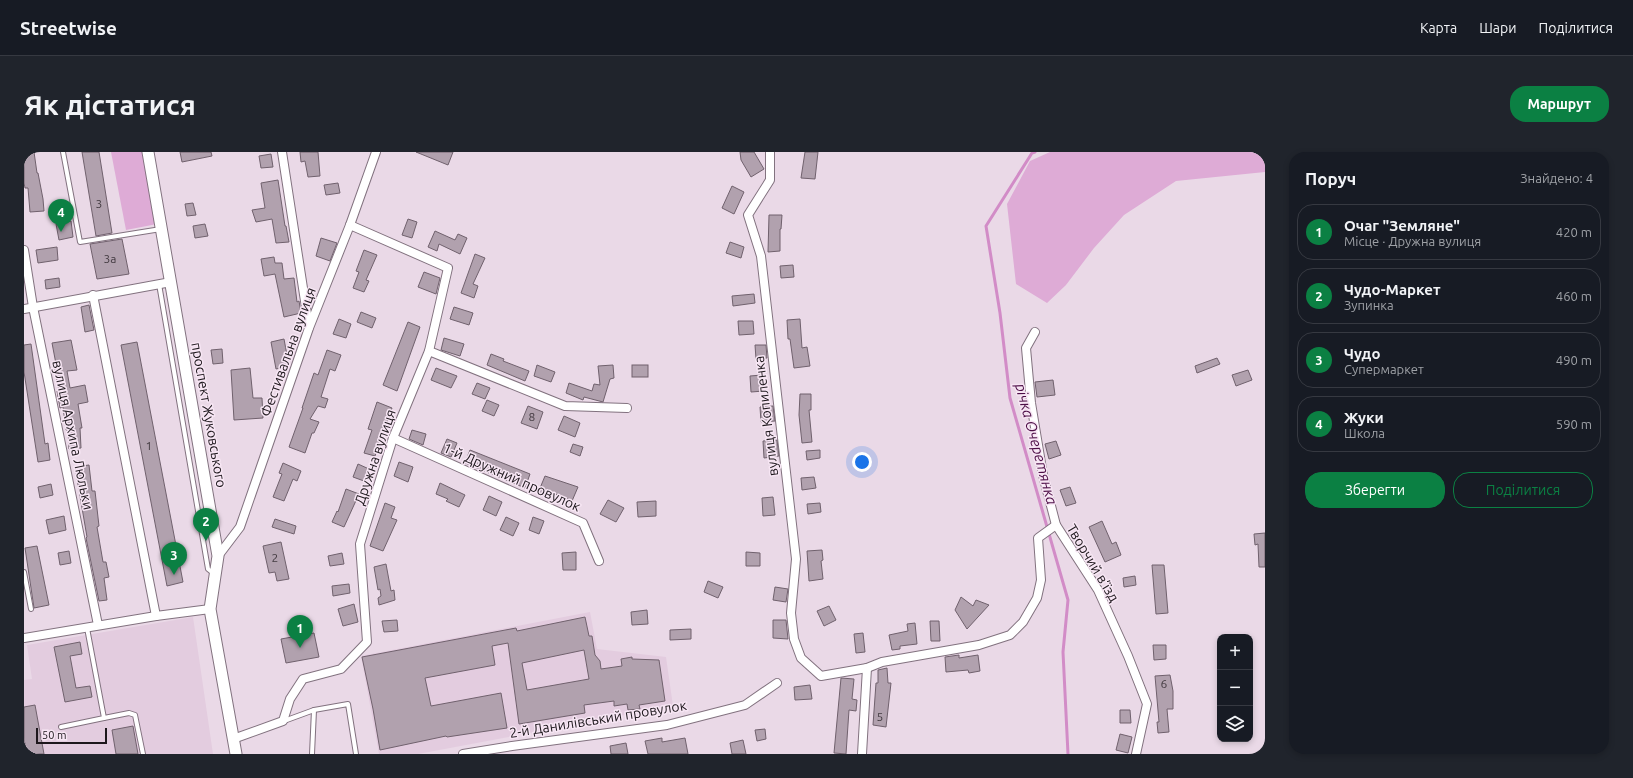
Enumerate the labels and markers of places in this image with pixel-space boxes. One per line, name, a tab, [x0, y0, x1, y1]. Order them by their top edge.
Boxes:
pin: 4	[48, 199, 74, 232]
pin: 2	[193, 508, 219, 541]
pin: 3	[161, 542, 187, 575]
pin: 1	[287, 615, 313, 648]

